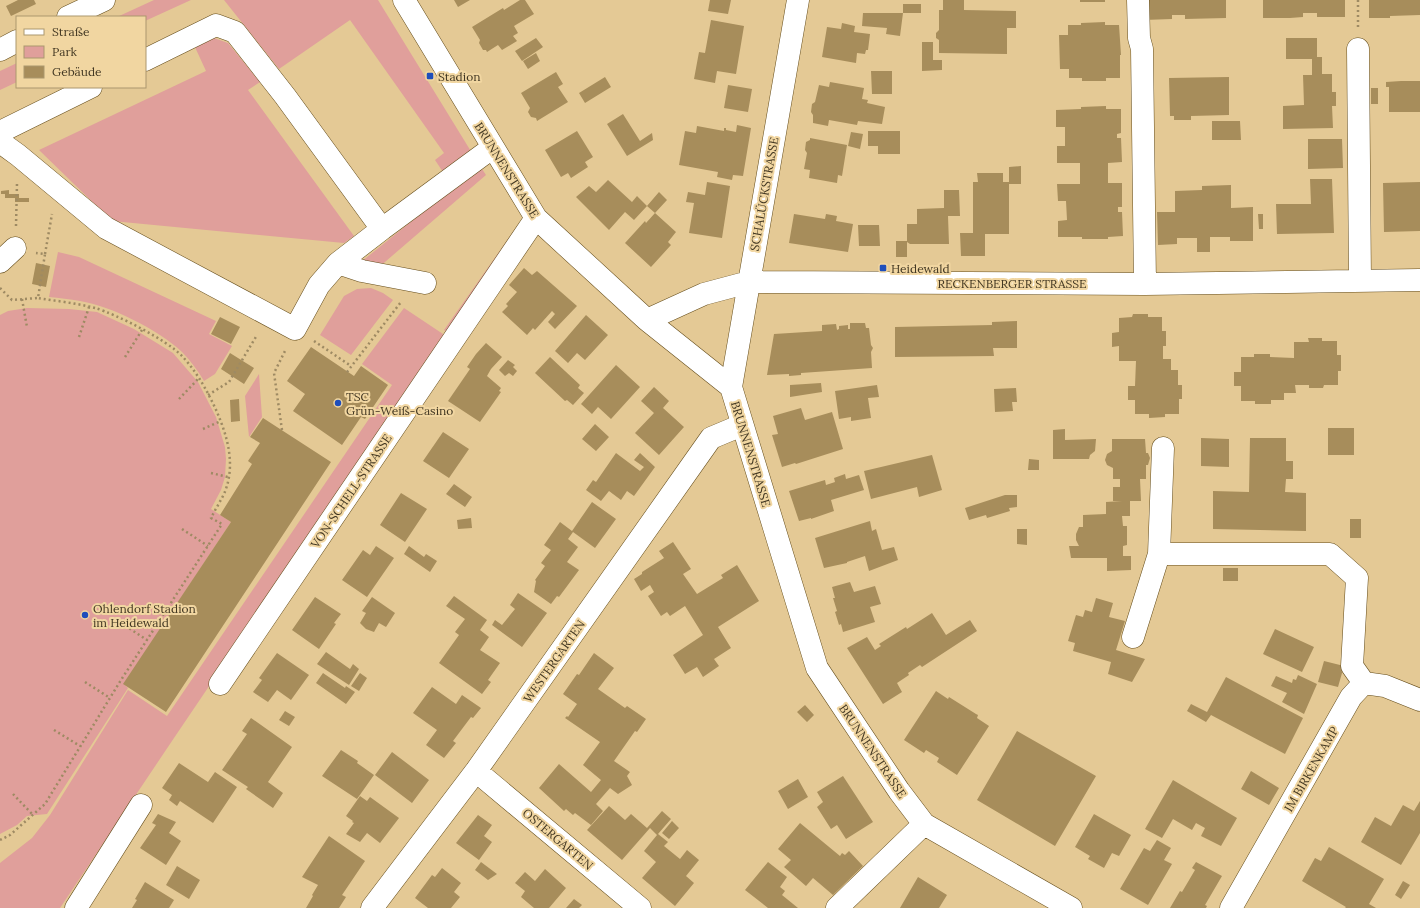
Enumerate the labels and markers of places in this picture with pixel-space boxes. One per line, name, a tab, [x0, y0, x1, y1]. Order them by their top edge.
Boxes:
place label: Stadion	[438, 69, 480, 84]
marker: Stadion	[425, 71, 435, 81]
place label: Heidewald	[891, 261, 950, 276]
marker: Heidewald	[878, 263, 888, 273]
place label: TSC Grün-Weiß-Casino	[346, 389, 453, 418]
marker: TSC Grün-Weiß-Casino	[333, 398, 343, 408]
place label: Ohlendorf Stadion im Heidewald	[93, 601, 196, 630]
marker: Ohlendorf Stadion im Heidewald	[80, 610, 90, 620]

